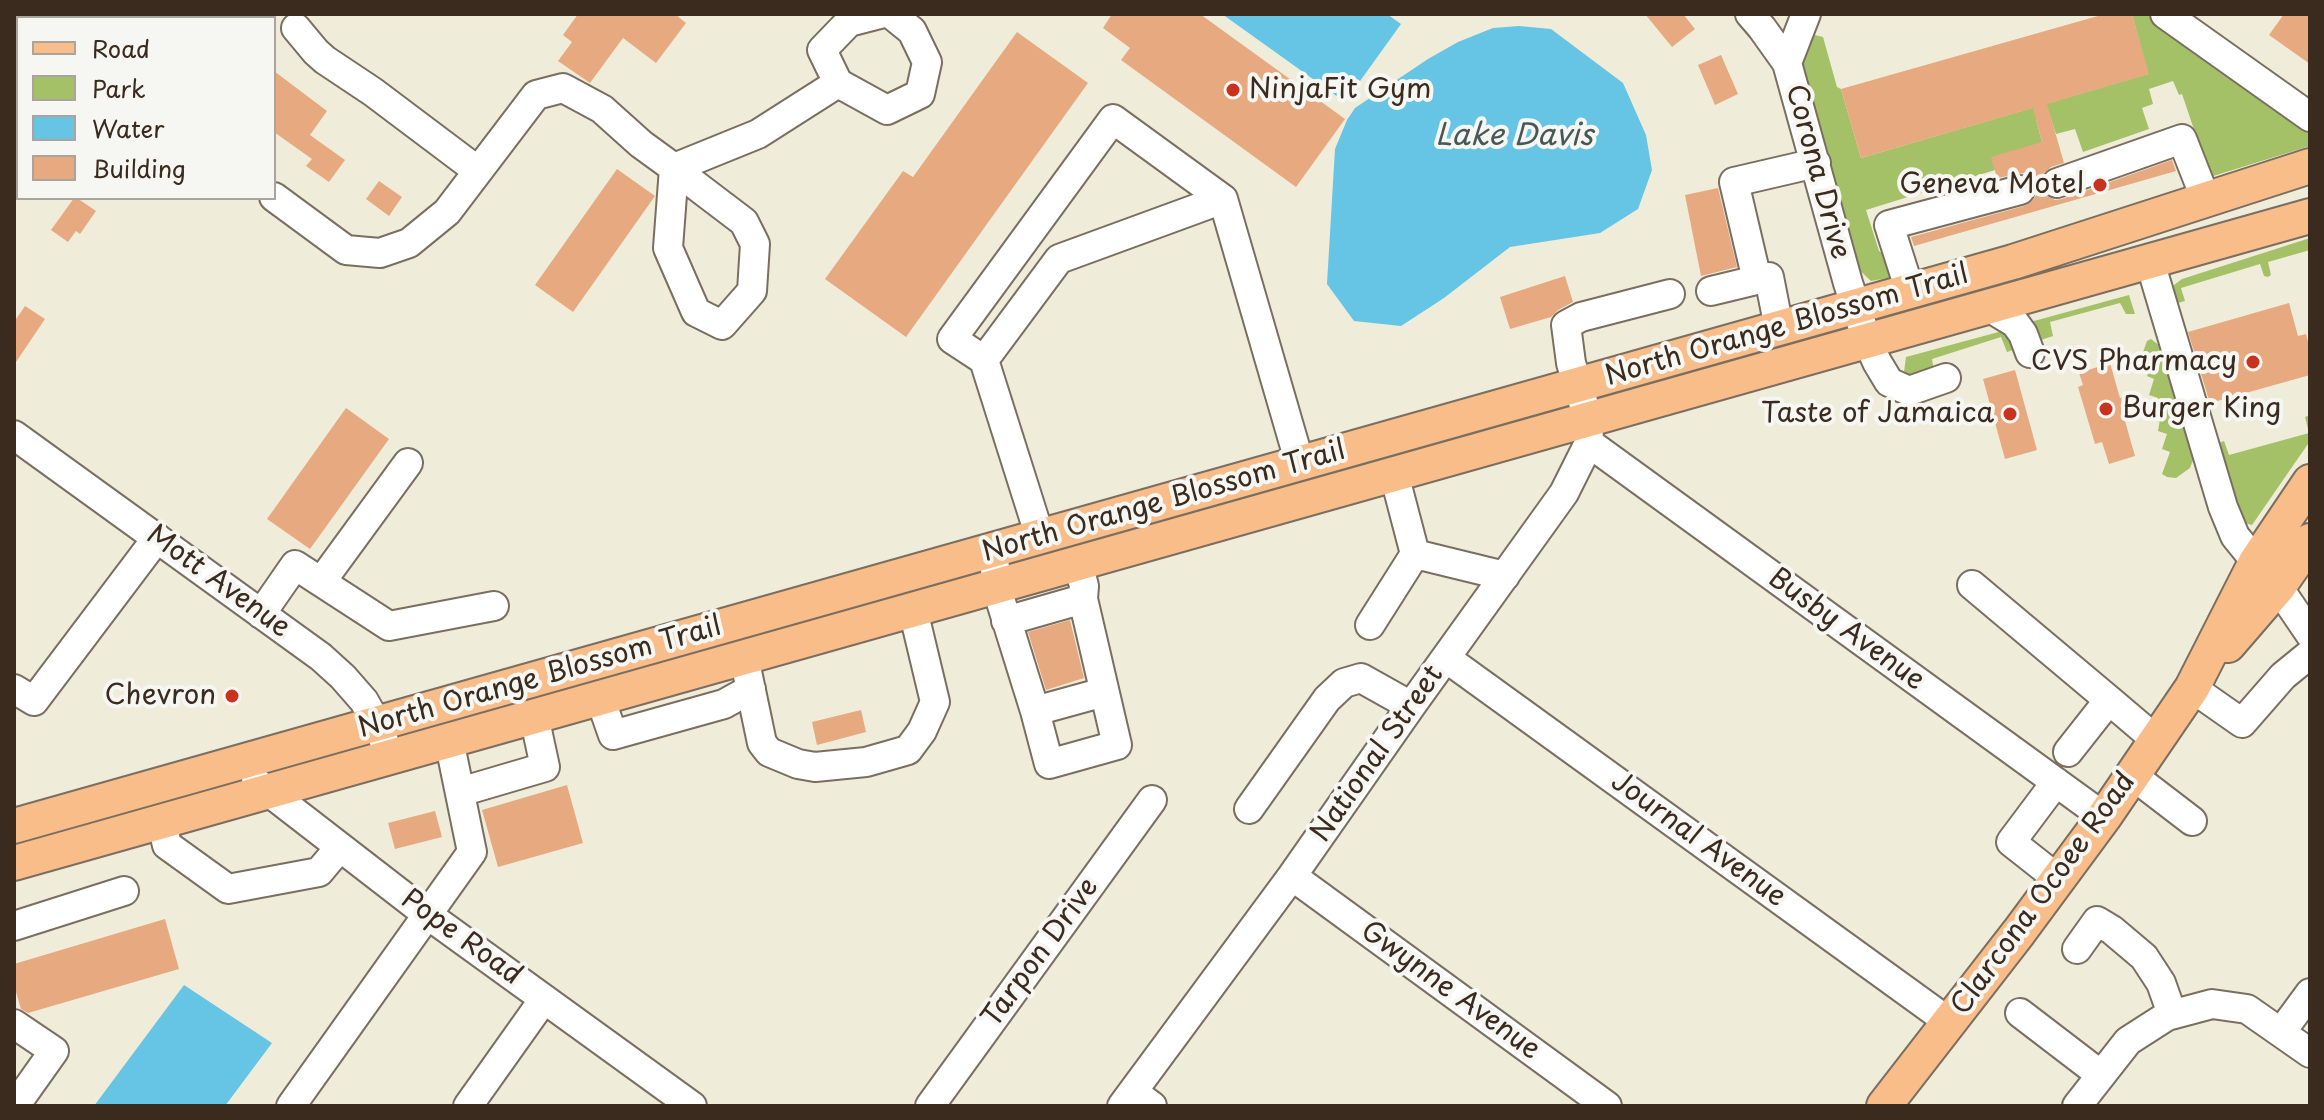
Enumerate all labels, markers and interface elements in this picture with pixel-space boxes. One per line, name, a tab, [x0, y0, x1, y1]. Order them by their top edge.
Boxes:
legend	[16, 16, 276, 200]
text: Road	[92, 30, 150, 66]
text: Park	[92, 70, 146, 106]
place label: NinjaFit Gym	[1249, 73, 1431, 107]
marker: NinjaFit Gym	[1224, 81, 1242, 99]
street label: Corona Drive	[1778, 81, 1856, 263]
text: Water	[92, 110, 164, 146]
water label: Lake Davis	[1435, 119, 1593, 155]
text: Building	[92, 150, 186, 186]
place label: Geneva Motel	[1899, 168, 2084, 202]
marker: Geneva Motel	[2091, 176, 2109, 194]
street label: North Orange Blossom Trail	[1601, 258, 1973, 394]
place label: CVS Pharmacy	[2031, 345, 2237, 379]
marker: CVS Pharmacy	[2244, 353, 2262, 371]
place label: Burger King	[2122, 392, 2281, 426]
place label: Taste of Jamaica	[1761, 397, 1994, 431]
marker: Burger King	[2097, 400, 2115, 418]
marker: Taste of Jamaica	[2001, 405, 2019, 423]
street label: North Orange Blossom Trail	[978, 434, 1350, 570]
street label: Mott Avenue	[140, 519, 296, 645]
street label: Busby Avenue	[1761, 562, 1931, 698]
street label: North Orange Blossom Trail	[354, 610, 726, 746]
street label: National Street	[1305, 659, 1451, 849]
place label: Chevron	[105, 679, 216, 713]
marker: Chevron	[223, 687, 241, 705]
street label: Journal Avenue	[1604, 765, 1792, 915]
street label: Clarcona Ocoee Road	[1945, 766, 2143, 1022]
street label: Tarpon Drive	[976, 872, 1106, 1034]
street label: Pope Road	[394, 883, 528, 993]
street label: Gwynne Avenue	[1354, 915, 1546, 1067]

